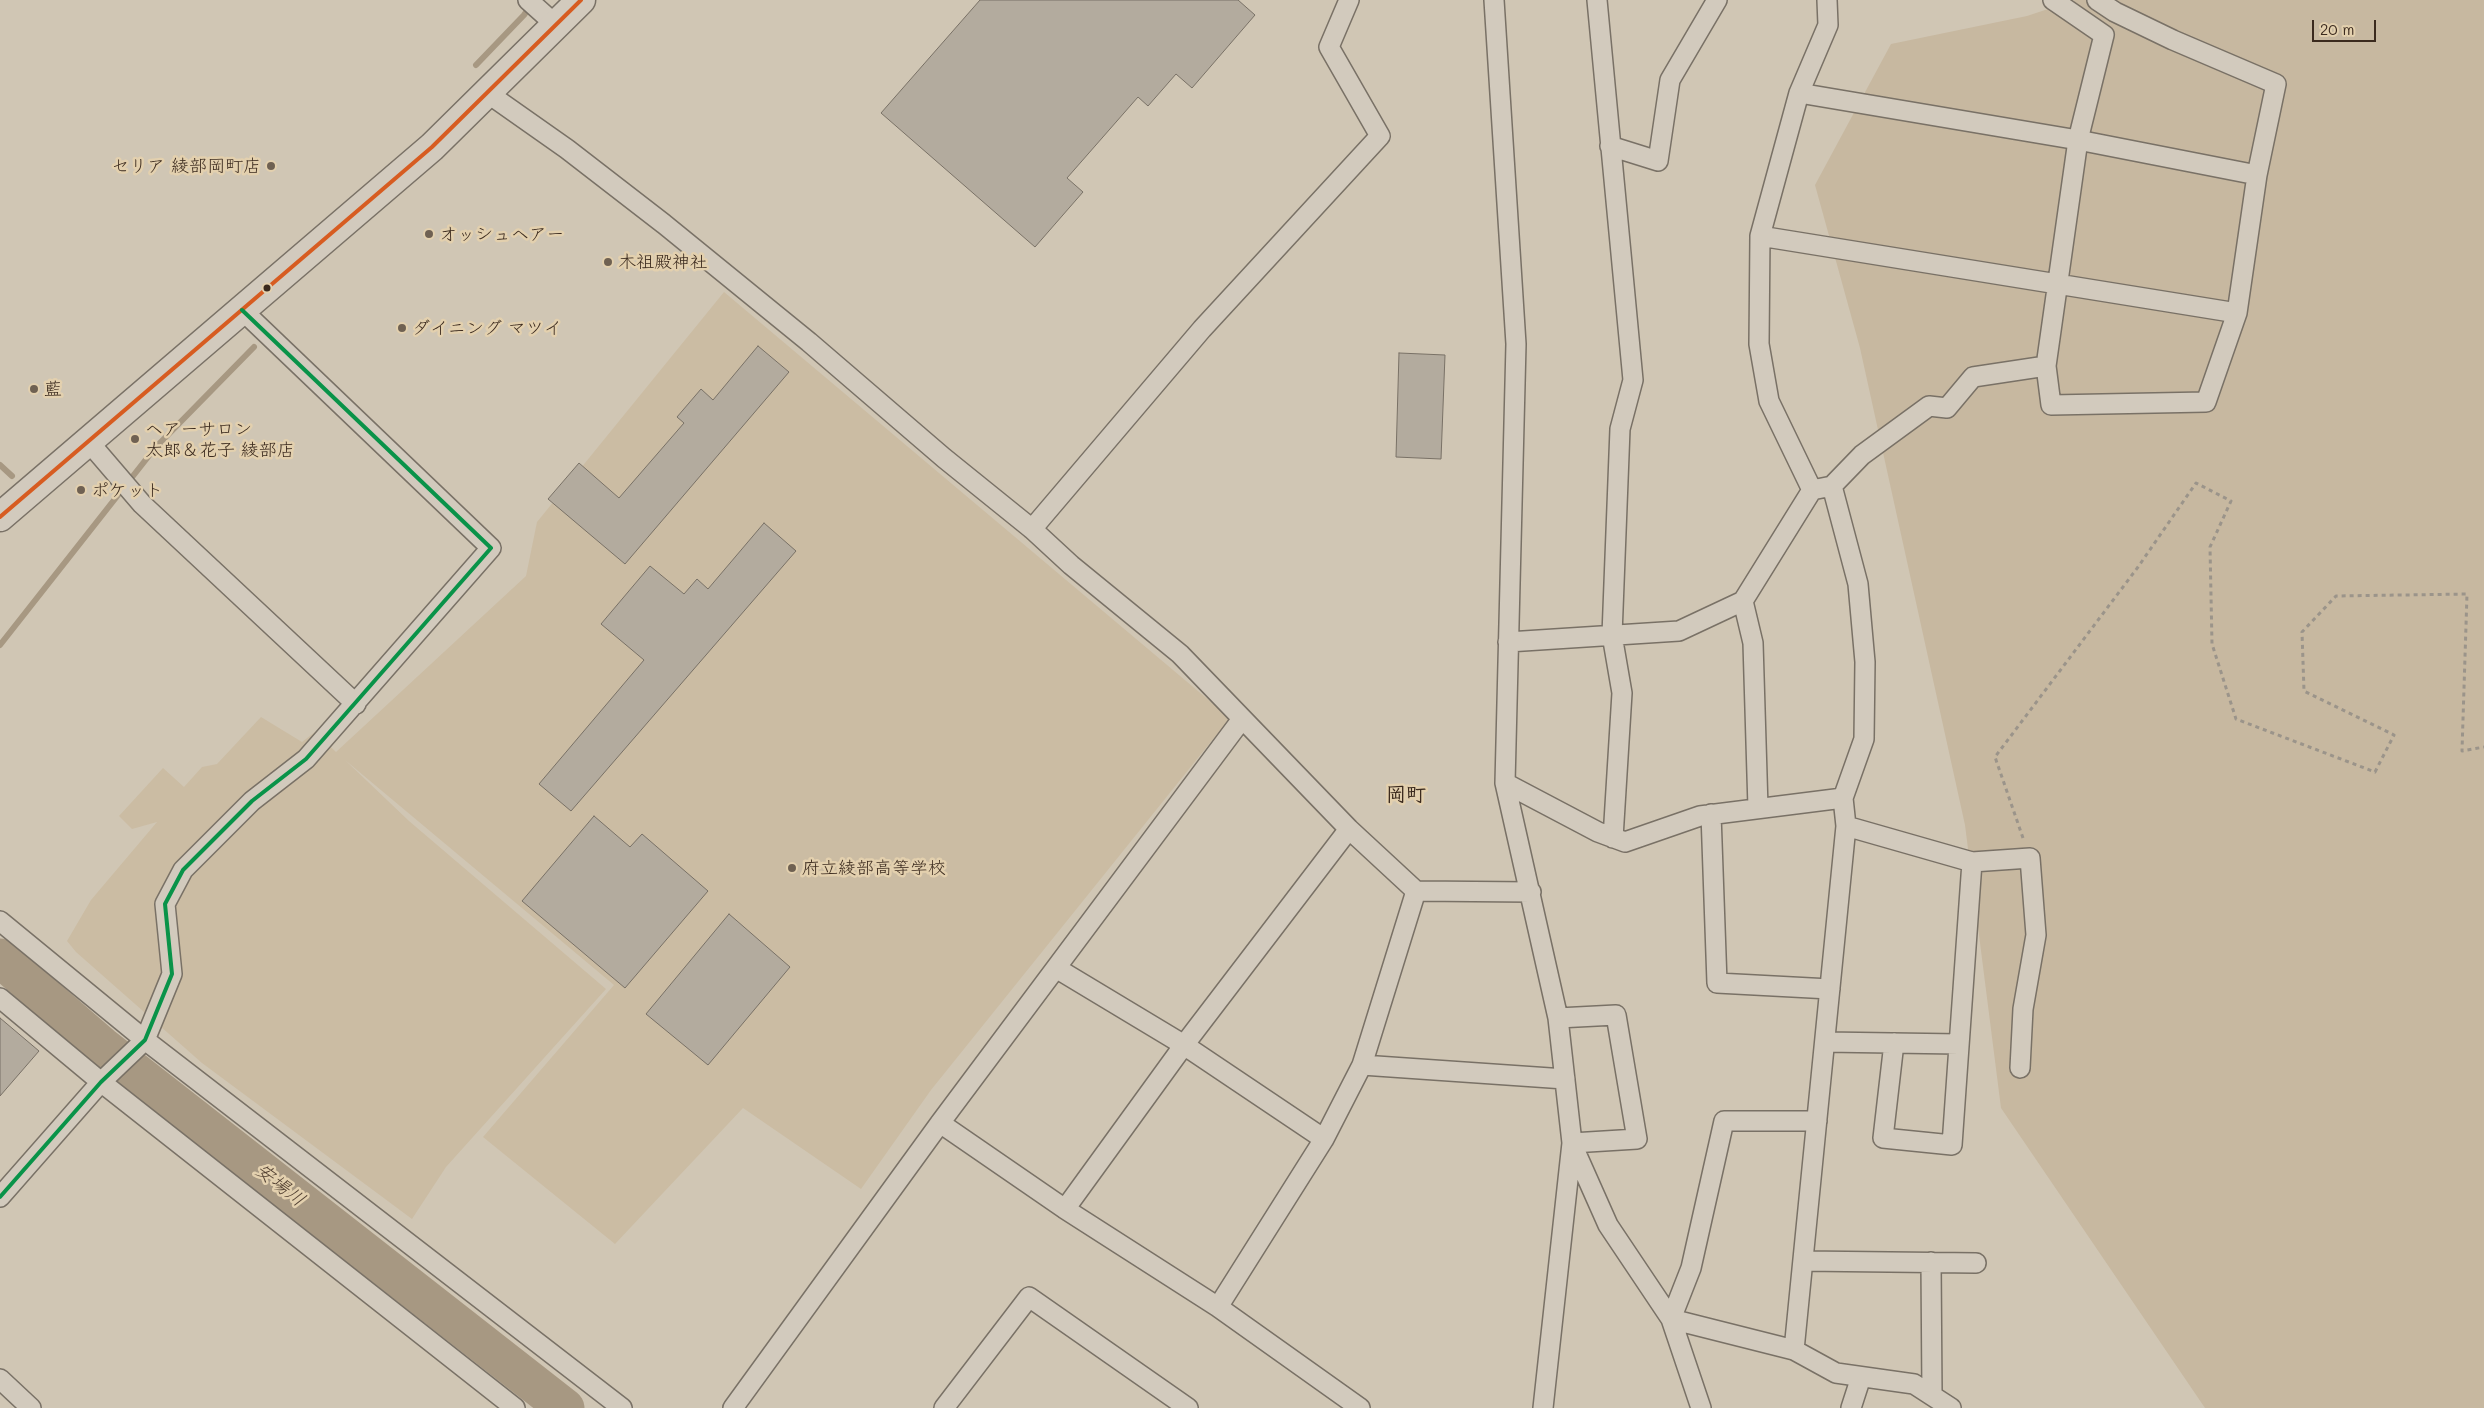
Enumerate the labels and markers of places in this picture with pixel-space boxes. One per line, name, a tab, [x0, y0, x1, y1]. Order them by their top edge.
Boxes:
place label: セリア 綾部岡町店	[111, 155, 261, 177]
marker: セリア 綾部岡町店	[265, 160, 277, 172]
place label: オッシュヘアー	[439, 223, 564, 245]
marker: オッシュヘアー	[423, 228, 435, 240]
place label: 木祖殿神社	[618, 251, 708, 273]
marker: 木祖殿神社	[602, 256, 614, 268]
unlabelled marker	[262, 283, 272, 293]
place label: ダイニング マツイ	[412, 317, 562, 339]
marker: ダイニング マツイ	[396, 322, 408, 334]
place label: 藍	[44, 378, 62, 400]
marker: 藍	[28, 383, 40, 395]
place label: ヘアーサロン 太郎＆花子 綾部店	[145, 418, 295, 460]
marker: ヘアーサロン 太郎＆花子 綾部店	[129, 433, 141, 445]
place label: ポケット	[91, 479, 163, 501]
marker: ポケット	[75, 484, 87, 496]
place label: 府立綾部高等学校	[802, 857, 946, 879]
marker: 府立綾部高等学校	[786, 862, 798, 874]

